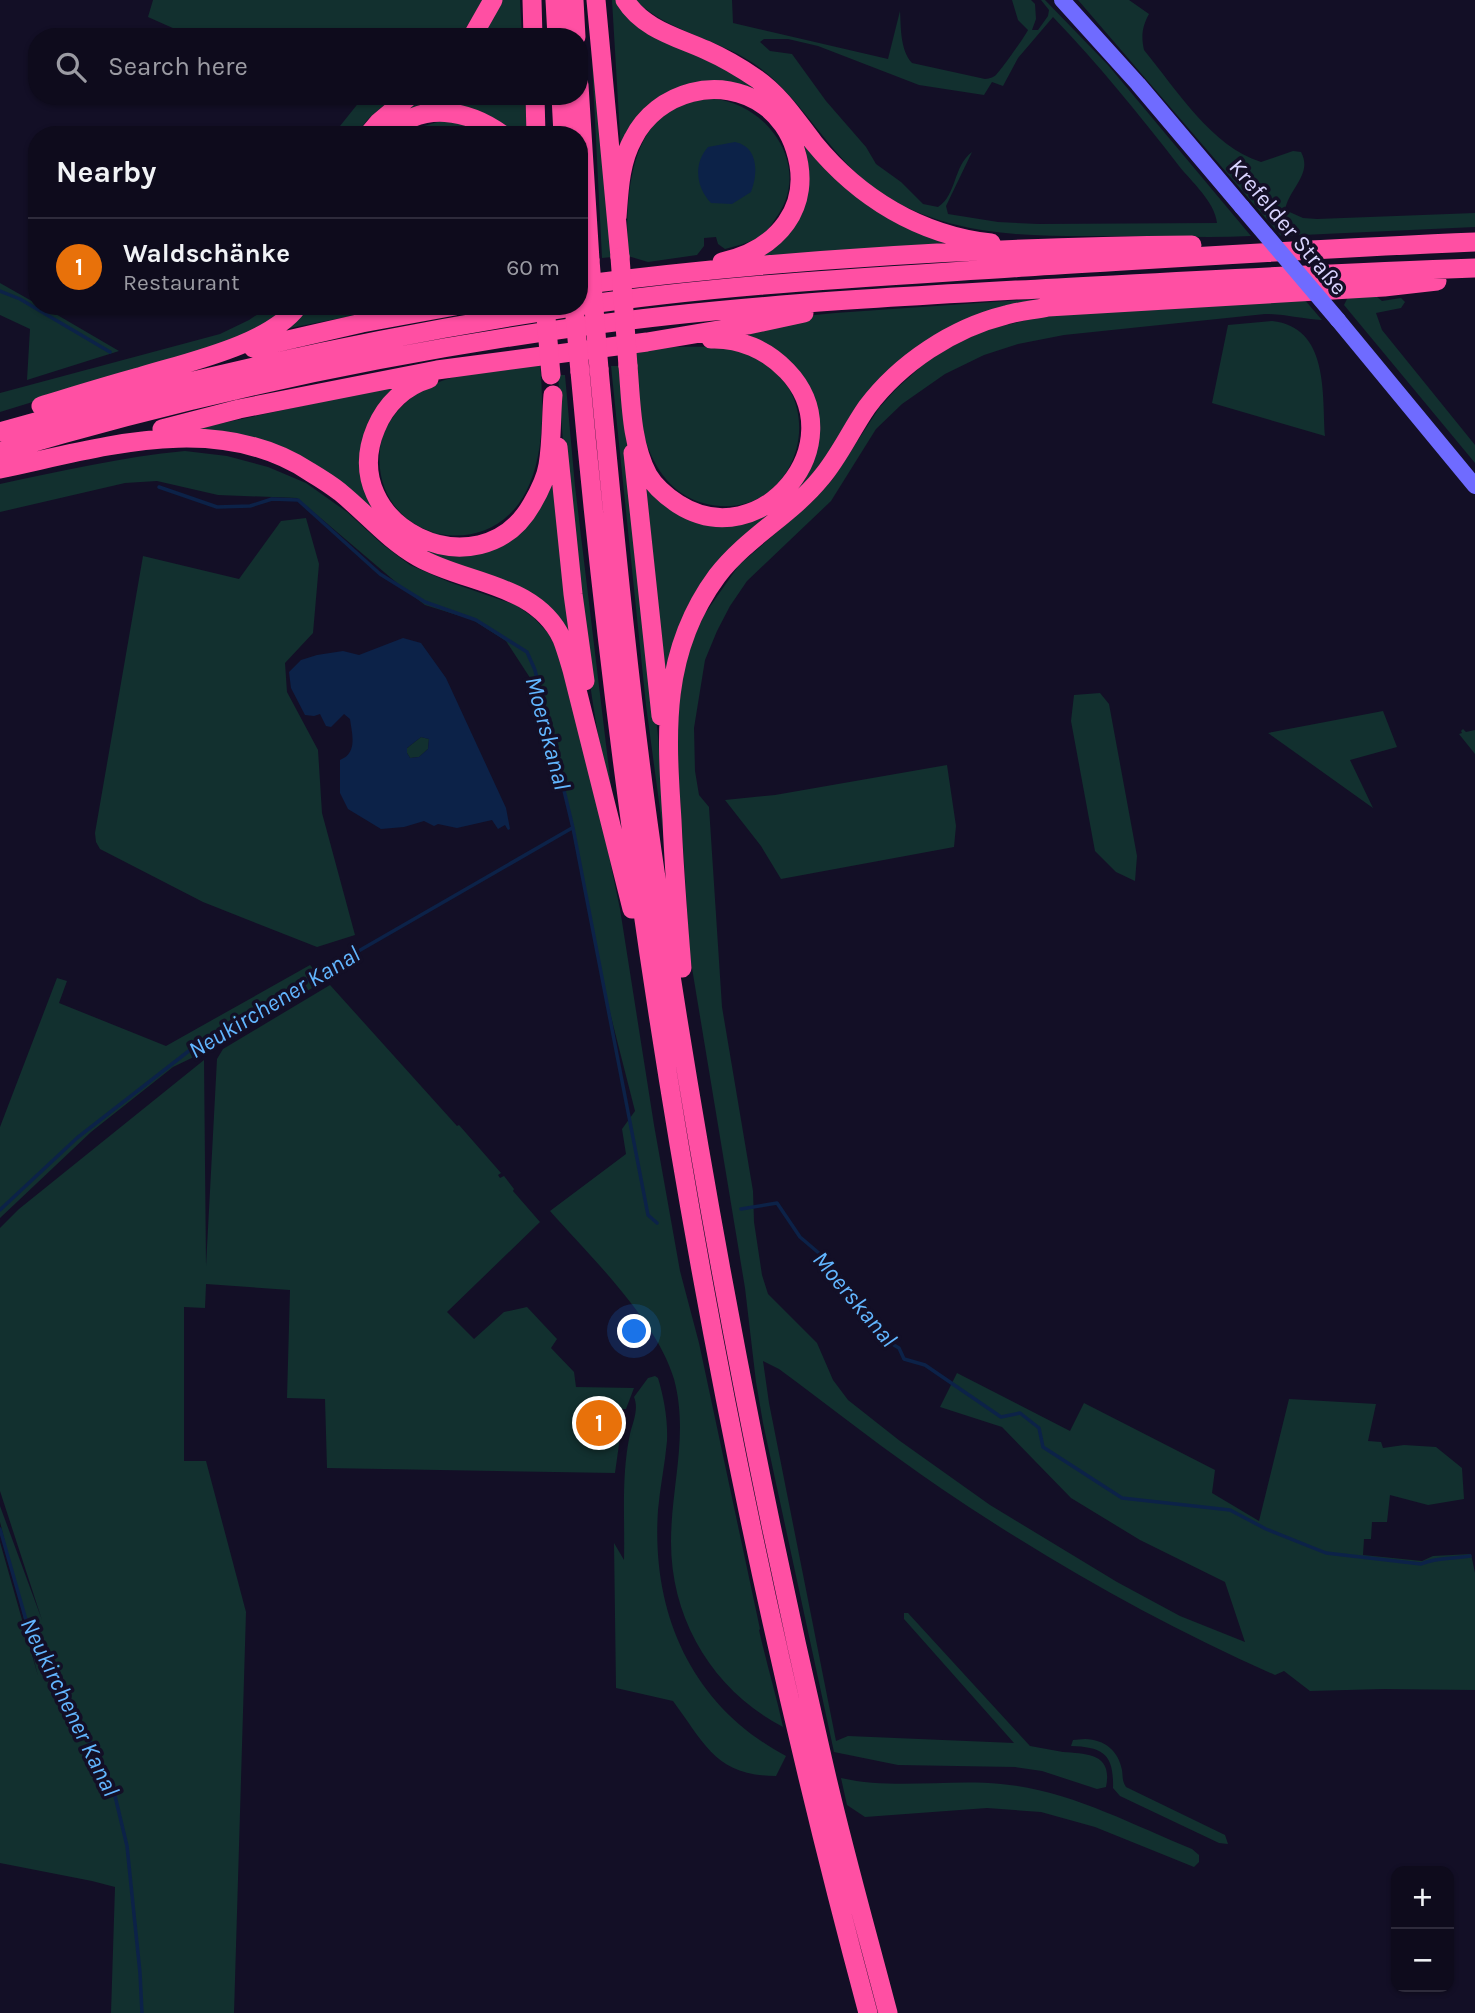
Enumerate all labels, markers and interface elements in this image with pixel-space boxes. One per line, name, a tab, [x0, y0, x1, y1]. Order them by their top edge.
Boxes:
search box	[28, 28, 588, 105]
icon: search	[52, 48, 90, 86]
text: Search here	[108, 51, 248, 82]
text: Nearby	[56, 154, 156, 190]
street label: Krefelder Straße	[1223, 154, 1353, 300]
text: Waldschänke	[123, 238, 290, 269]
text: 1	[75, 254, 83, 281]
text: 60 m	[506, 254, 560, 281]
text: Restaurant	[123, 269, 240, 296]
water label: Moerskanal	[519, 673, 577, 793]
water label: Neukirchener Kanal	[183, 940, 365, 1064]
water label: Moerskanal	[807, 1245, 903, 1353]
your location	[617, 1314, 651, 1348]
pin: 1	[576, 1397, 622, 1449]
water label: Neukirchener Kanal	[15, 1613, 125, 1801]
map controls	[1391, 1866, 1454, 1992]
button: +	[1391, 1866, 1454, 1929]
button: −	[1391, 1929, 1454, 1992]

